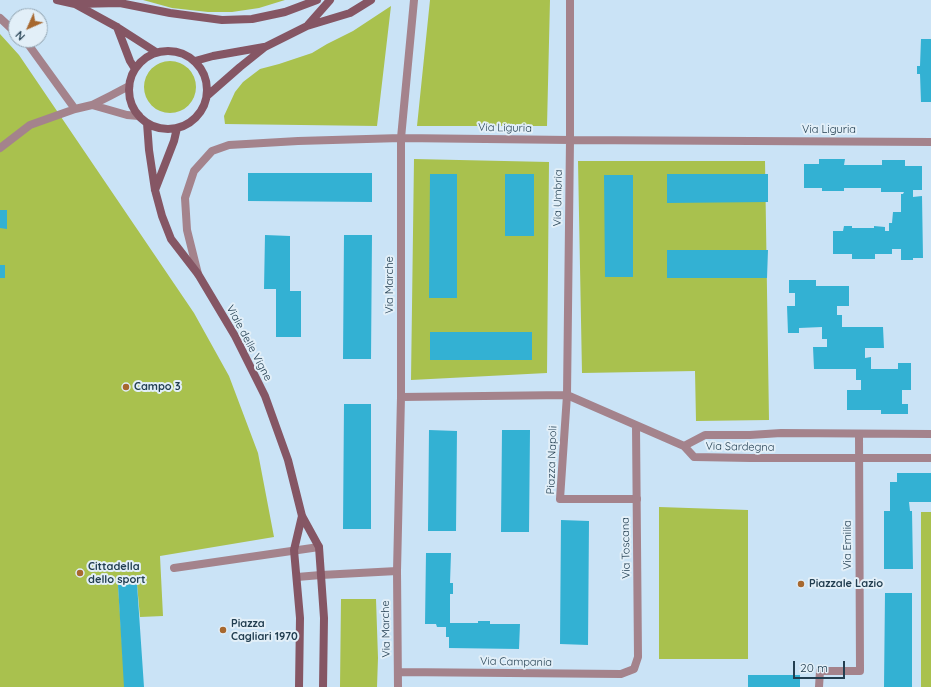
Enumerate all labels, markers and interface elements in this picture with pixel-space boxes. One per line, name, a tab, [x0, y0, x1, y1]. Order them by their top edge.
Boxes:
north arrow	[8, 8, 48, 48]
text: N	[12, 28, 28, 44]
street label: Via Liguria	[478, 121, 532, 135]
street label: Via Liguria	[802, 123, 856, 137]
street label: Via Umbria	[551, 169, 565, 227]
street label: Via Marche	[383, 256, 397, 314]
street label: Viale delle Vigne	[223, 303, 275, 383]
place label: Campo 3	[134, 380, 181, 394]
marker: Campo 3	[121, 382, 131, 392]
street label: Piazza Napoli	[544, 425, 560, 495]
street label: Via Sardegna	[705, 440, 775, 454]
street label: Via Toscana	[619, 517, 633, 579]
street label: Via Emilia	[841, 520, 855, 570]
place label: Cittadella dello sport	[88, 560, 146, 586]
marker: Cittadella dello sport	[75, 568, 85, 578]
place label: Piazzale Lazio	[809, 577, 883, 591]
marker: Piazzale Lazio	[796, 579, 806, 589]
street label: Via Marche	[379, 600, 393, 658]
place label: Piazza Cagliari 1970	[231, 617, 298, 643]
marker: Piazza Cagliari 1970	[218, 625, 228, 635]
scale bar	[795, 653, 847, 679]
street label: Via Campania	[480, 655, 552, 669]
text: 20 m	[800, 660, 828, 675]

